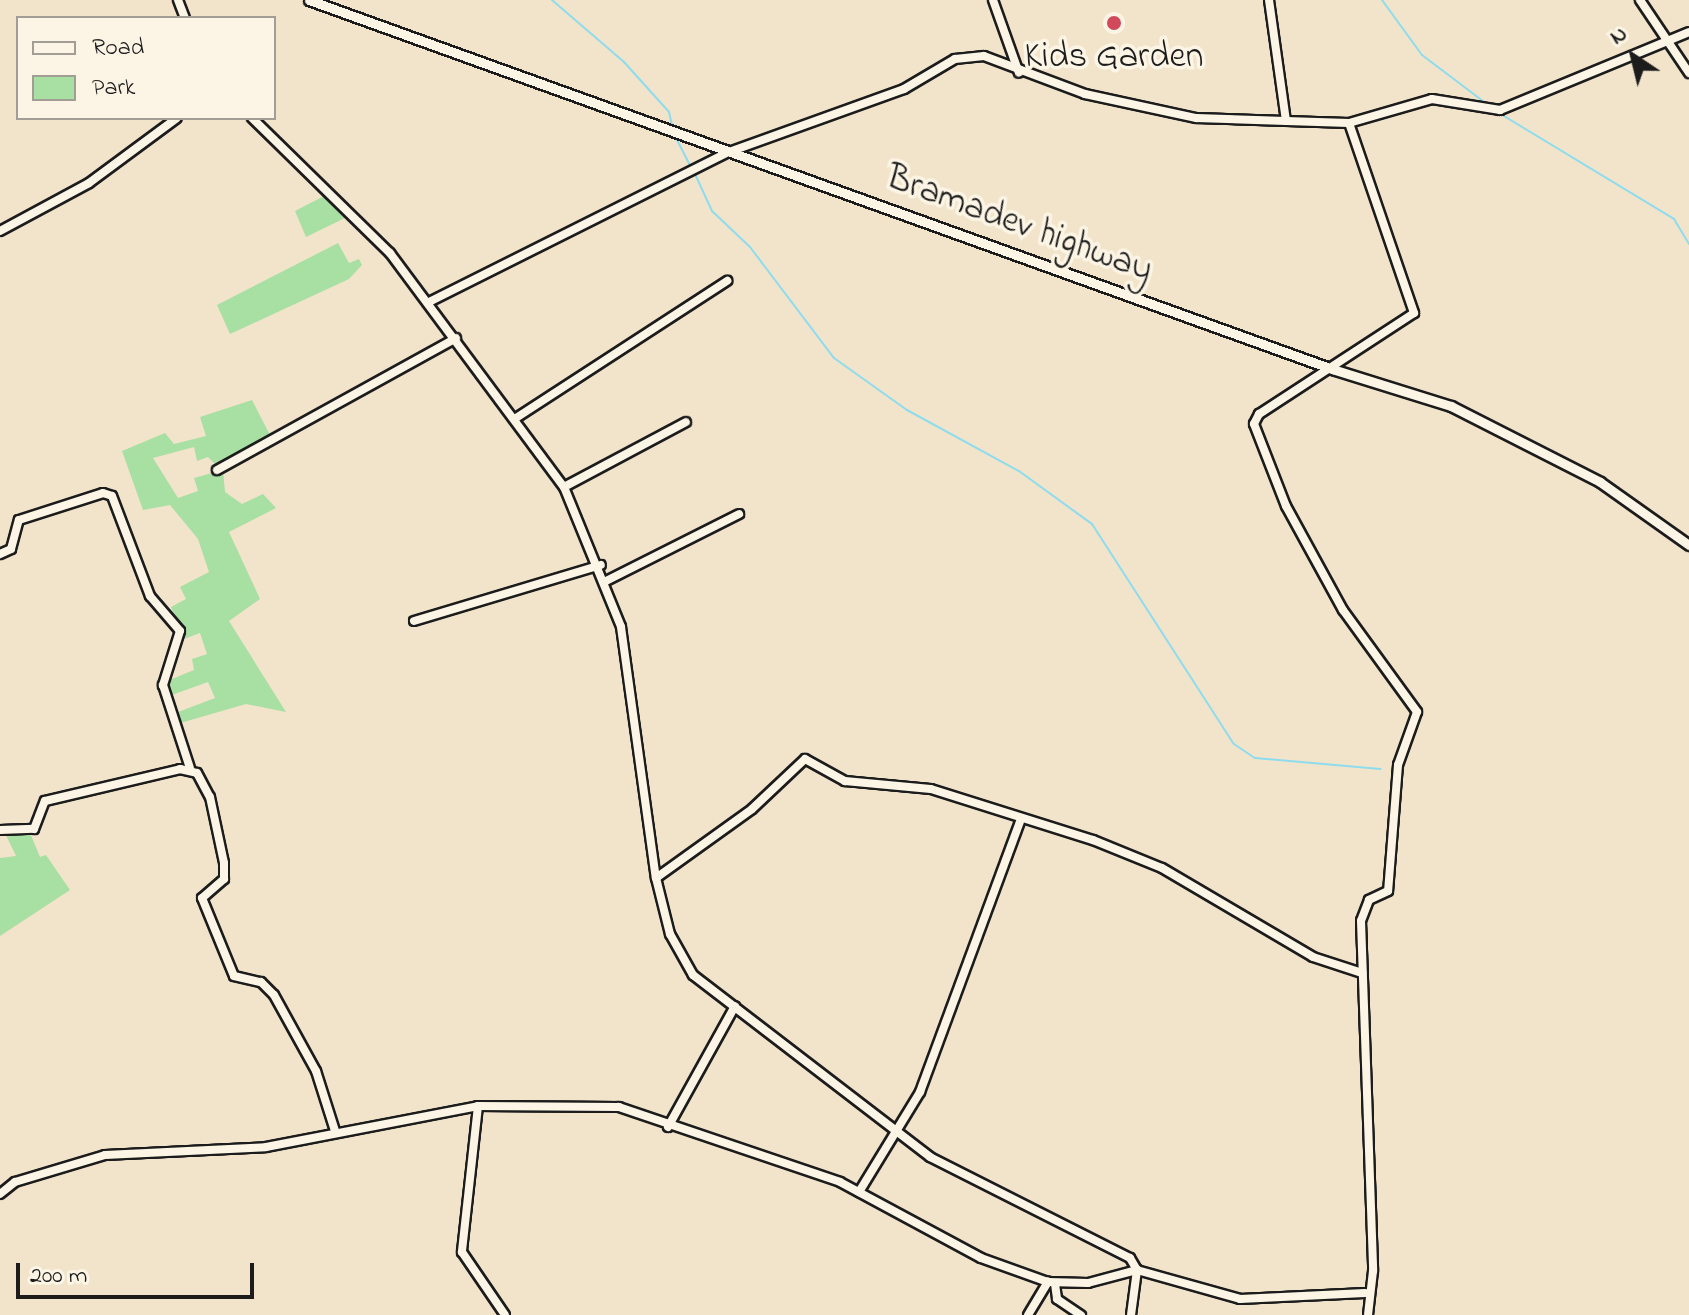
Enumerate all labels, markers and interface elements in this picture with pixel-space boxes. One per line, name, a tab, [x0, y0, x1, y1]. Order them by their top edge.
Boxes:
marker: Kids Garden	[1105, 14, 1123, 32]
legend	[16, 16, 276, 120]
north arrow	[1593, 16, 1673, 96]
text: N	[1604, 19, 1634, 54]
text: Road	[92, 31, 144, 66]
place label: Kids Garden	[1025, 36, 1203, 80]
text: Park	[92, 71, 135, 106]
street label: Bramadev highway	[880, 157, 1158, 293]
scale bar	[20, 1247, 258, 1297]
text: 200 m	[30, 1259, 87, 1294]

